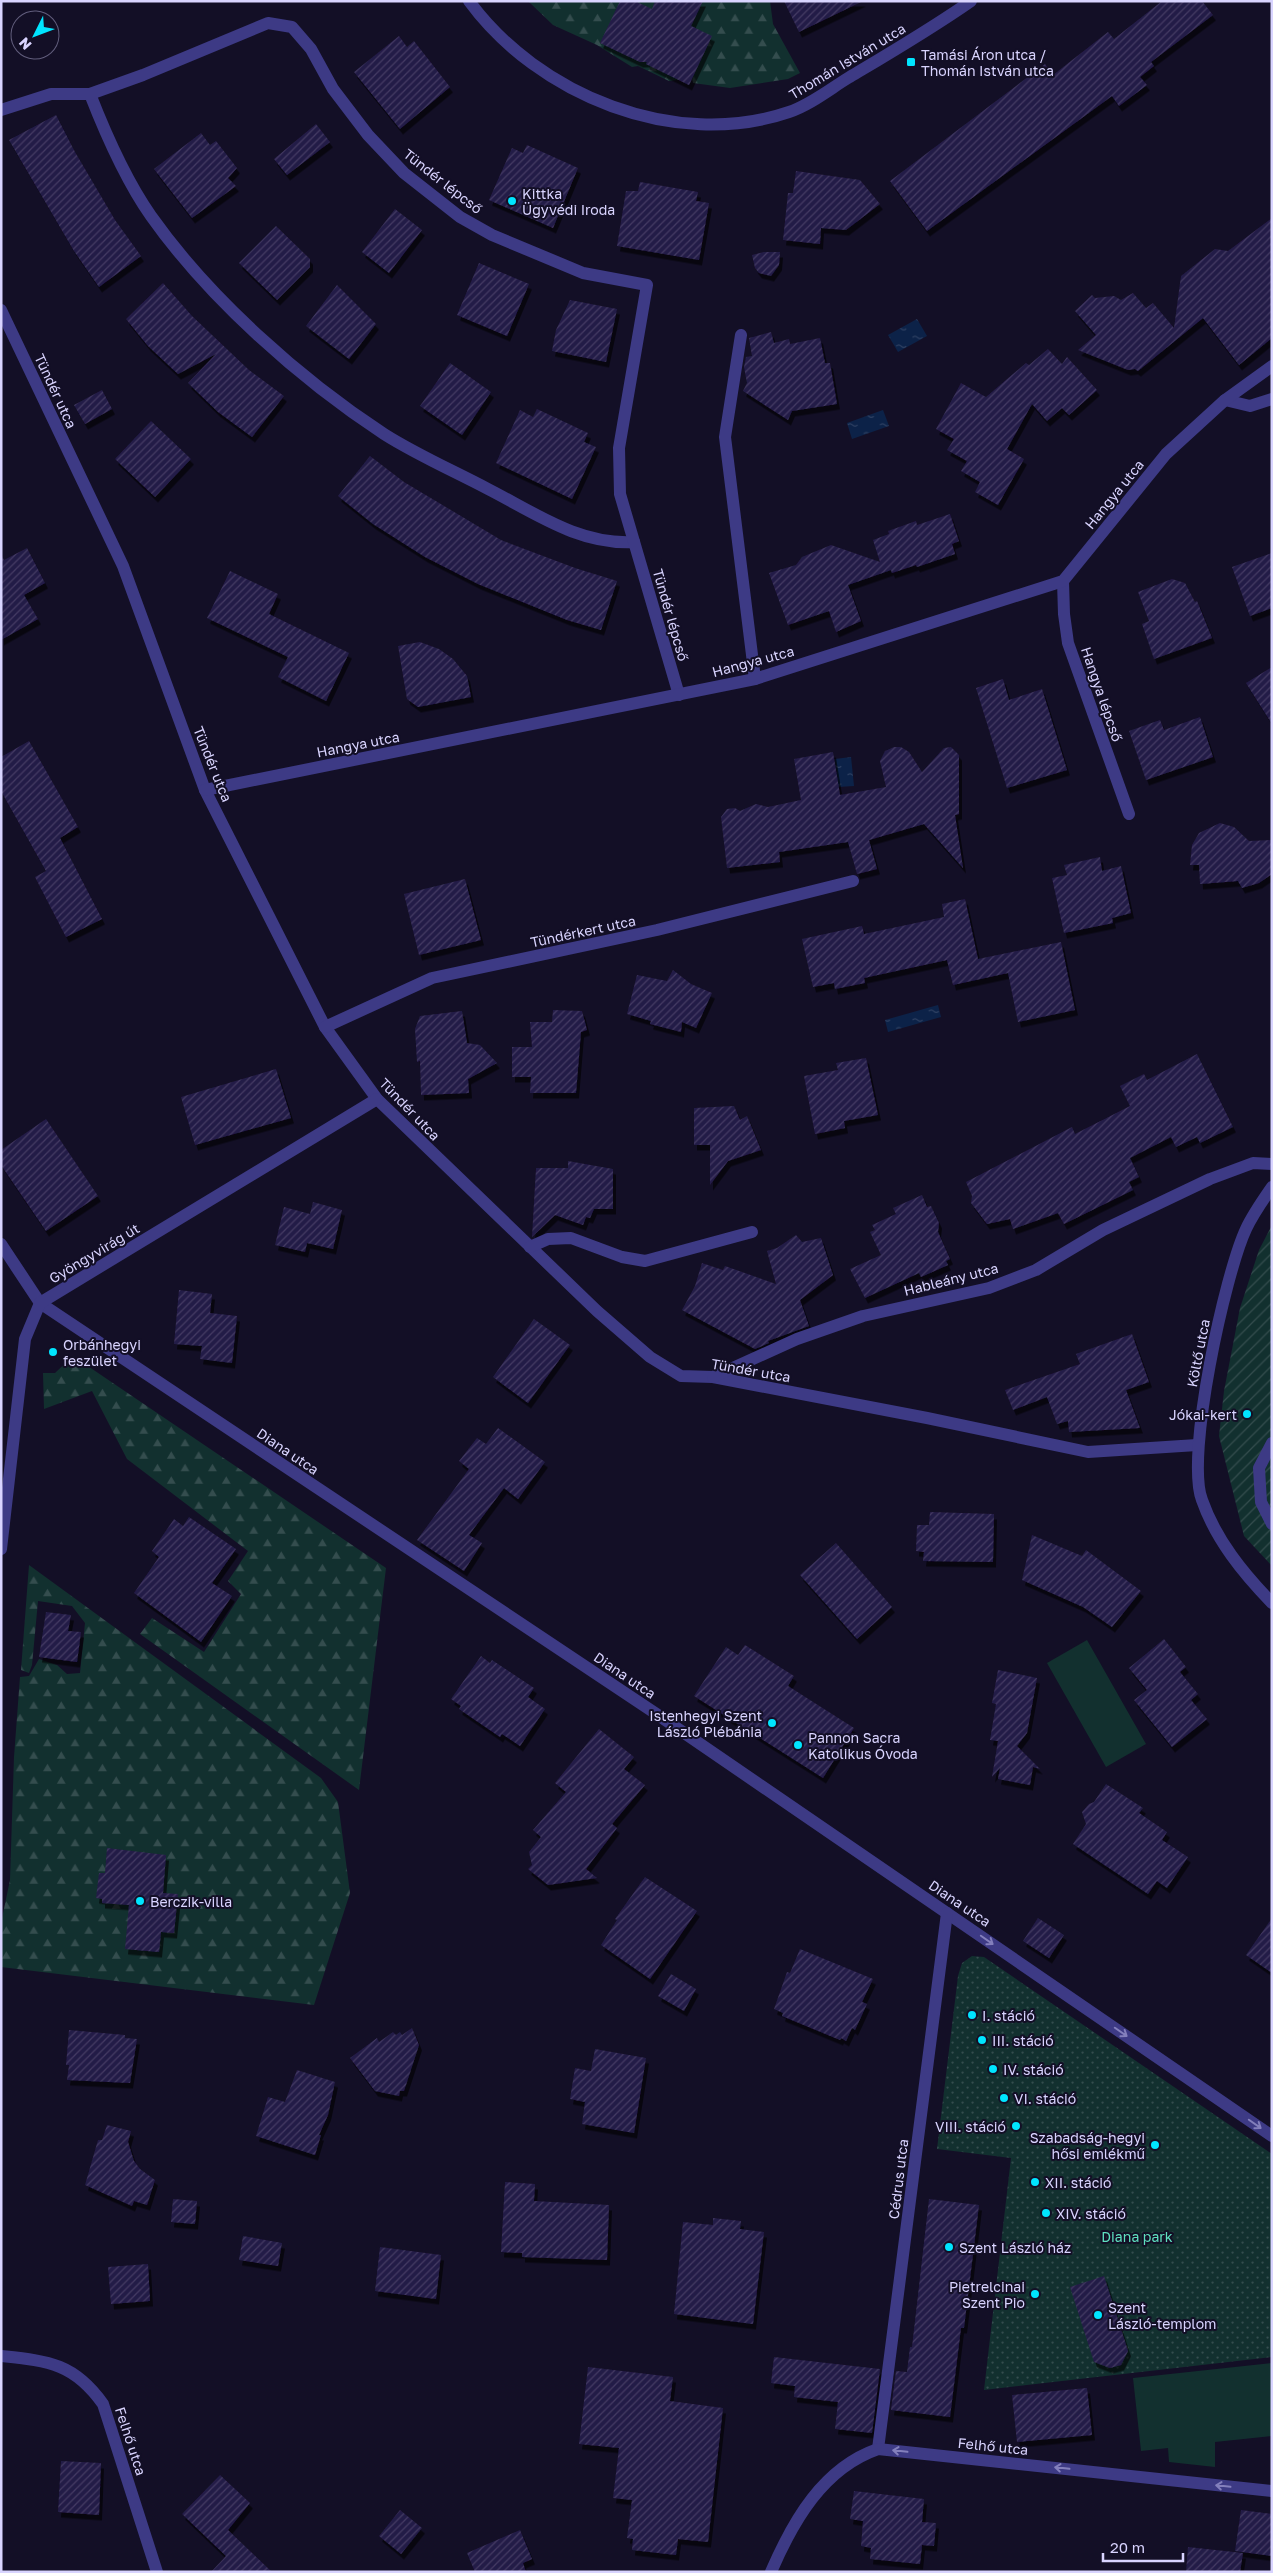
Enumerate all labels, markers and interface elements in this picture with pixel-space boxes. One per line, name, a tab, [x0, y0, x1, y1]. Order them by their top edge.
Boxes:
north arrow	[10, 10, 60, 60]
street label: Thomán István utca	[786, 20, 908, 102]
text: N	[15, 34, 35, 54]
place label: Tamási Áron utca / Thomán István utca	[921, 46, 1054, 79]
marker: Tamási Áron utca / Thomán István utca	[905, 56, 917, 68]
street label: Tündér lépcső	[400, 145, 486, 217]
place label: Kittka Ügyvédi Iroda	[522, 185, 615, 218]
marker: Kittka Ügyvédi Iroda	[506, 195, 518, 207]
street label: Tündér utca	[31, 351, 81, 431]
street label: Hangya utca	[1081, 456, 1147, 532]
street label: Tündér lépcső	[650, 567, 692, 664]
street label: Hangya utca	[710, 642, 796, 680]
street label: Hangya lépcső	[1078, 644, 1126, 744]
street label: Tündér utca	[190, 724, 236, 804]
street label: Hangya utca	[315, 728, 401, 760]
street label: Tündérkert utca	[529, 912, 637, 950]
street label: Tündér utca	[376, 1074, 444, 1144]
street label: Gyöngyvirág út	[46, 1219, 142, 1287]
street label: Hableány utca	[902, 1259, 1000, 1299]
street label: Költő utca	[1183, 1317, 1213, 1389]
place label: Orbánhegyi feszület	[63, 1336, 141, 1369]
marker: Orbánhegyi feszület	[47, 1346, 59, 1358]
street label: Tündér utca	[710, 1355, 792, 1385]
place label: Jókai-kert	[1169, 1406, 1237, 1423]
marker: Jókai-kert	[1241, 1408, 1253, 1420]
street label: Diana utca	[254, 1424, 322, 1478]
street label: Diana utca	[591, 1648, 659, 1702]
place label: Istenhegyi Szent László Plébánia	[649, 1707, 762, 1740]
marker: Istenhegyi Szent László Plébánia	[766, 1717, 778, 1729]
place label: Pannon Sacra Katolikus Óvoda	[808, 1729, 918, 1762]
marker: Pannon Sacra Katolikus Óvoda	[792, 1739, 804, 1751]
street label: Diana utca	[926, 1876, 994, 1930]
place label: Berczik-villa	[150, 1893, 232, 1910]
marker: Berczik-villa	[134, 1895, 146, 1907]
one-way arrow	[980, 1935, 994, 1945]
place label: I. stáció	[982, 2007, 1035, 2024]
marker: I. stáció	[966, 2009, 978, 2021]
one-way arrow	[1114, 2027, 1128, 2037]
place label: III. stáció	[992, 2032, 1054, 2049]
marker: III. stáció	[976, 2034, 988, 2046]
place label: IV. stáció	[1003, 2061, 1064, 2078]
marker: IV. stáció	[987, 2063, 999, 2075]
place label: VI. stáció	[1014, 2090, 1076, 2107]
marker: VI. stáció	[998, 2092, 1010, 2104]
place label: VIII. stáció	[935, 2118, 1006, 2135]
one-way arrow	[1248, 2119, 1262, 2129]
marker: VIII. stáció	[1010, 2120, 1022, 2132]
place label: Szabadság-hegyi hősi emlékmű	[1030, 2129, 1146, 2162]
street label: Cédrus utca	[885, 2138, 911, 2220]
marker: Szabadság-hegyi hősi emlékmű	[1149, 2139, 1161, 2151]
place label: XII. stáció	[1045, 2174, 1111, 2191]
marker: XII. stáció	[1029, 2176, 1041, 2188]
place label: XIV. stáció	[1056, 2205, 1126, 2222]
marker: XIV. stáció	[1040, 2207, 1052, 2219]
park label: Diana park	[1101, 2228, 1173, 2245]
place label: Szent László ház	[959, 2239, 1071, 2256]
marker: Szent László ház	[943, 2241, 955, 2253]
place label: Pietrelcinai Szent Pio	[949, 2278, 1025, 2311]
marker: Pietrelcinai Szent Pio	[1029, 2288, 1041, 2300]
place label: Szent László-templom	[1108, 2299, 1217, 2332]
marker: Szent László-templom	[1092, 2309, 1104, 2321]
street label: Felhő utca	[112, 2405, 150, 2477]
street label: Felhő utca	[957, 2434, 1029, 2458]
one-way arrow	[892, 2446, 908, 2456]
one-way arrow	[1054, 2463, 1070, 2473]
one-way arrow	[1216, 2481, 1232, 2490]
scale bar	[1103, 2530, 1183, 2562]
text: 20 m	[1110, 2538, 1145, 2556]

